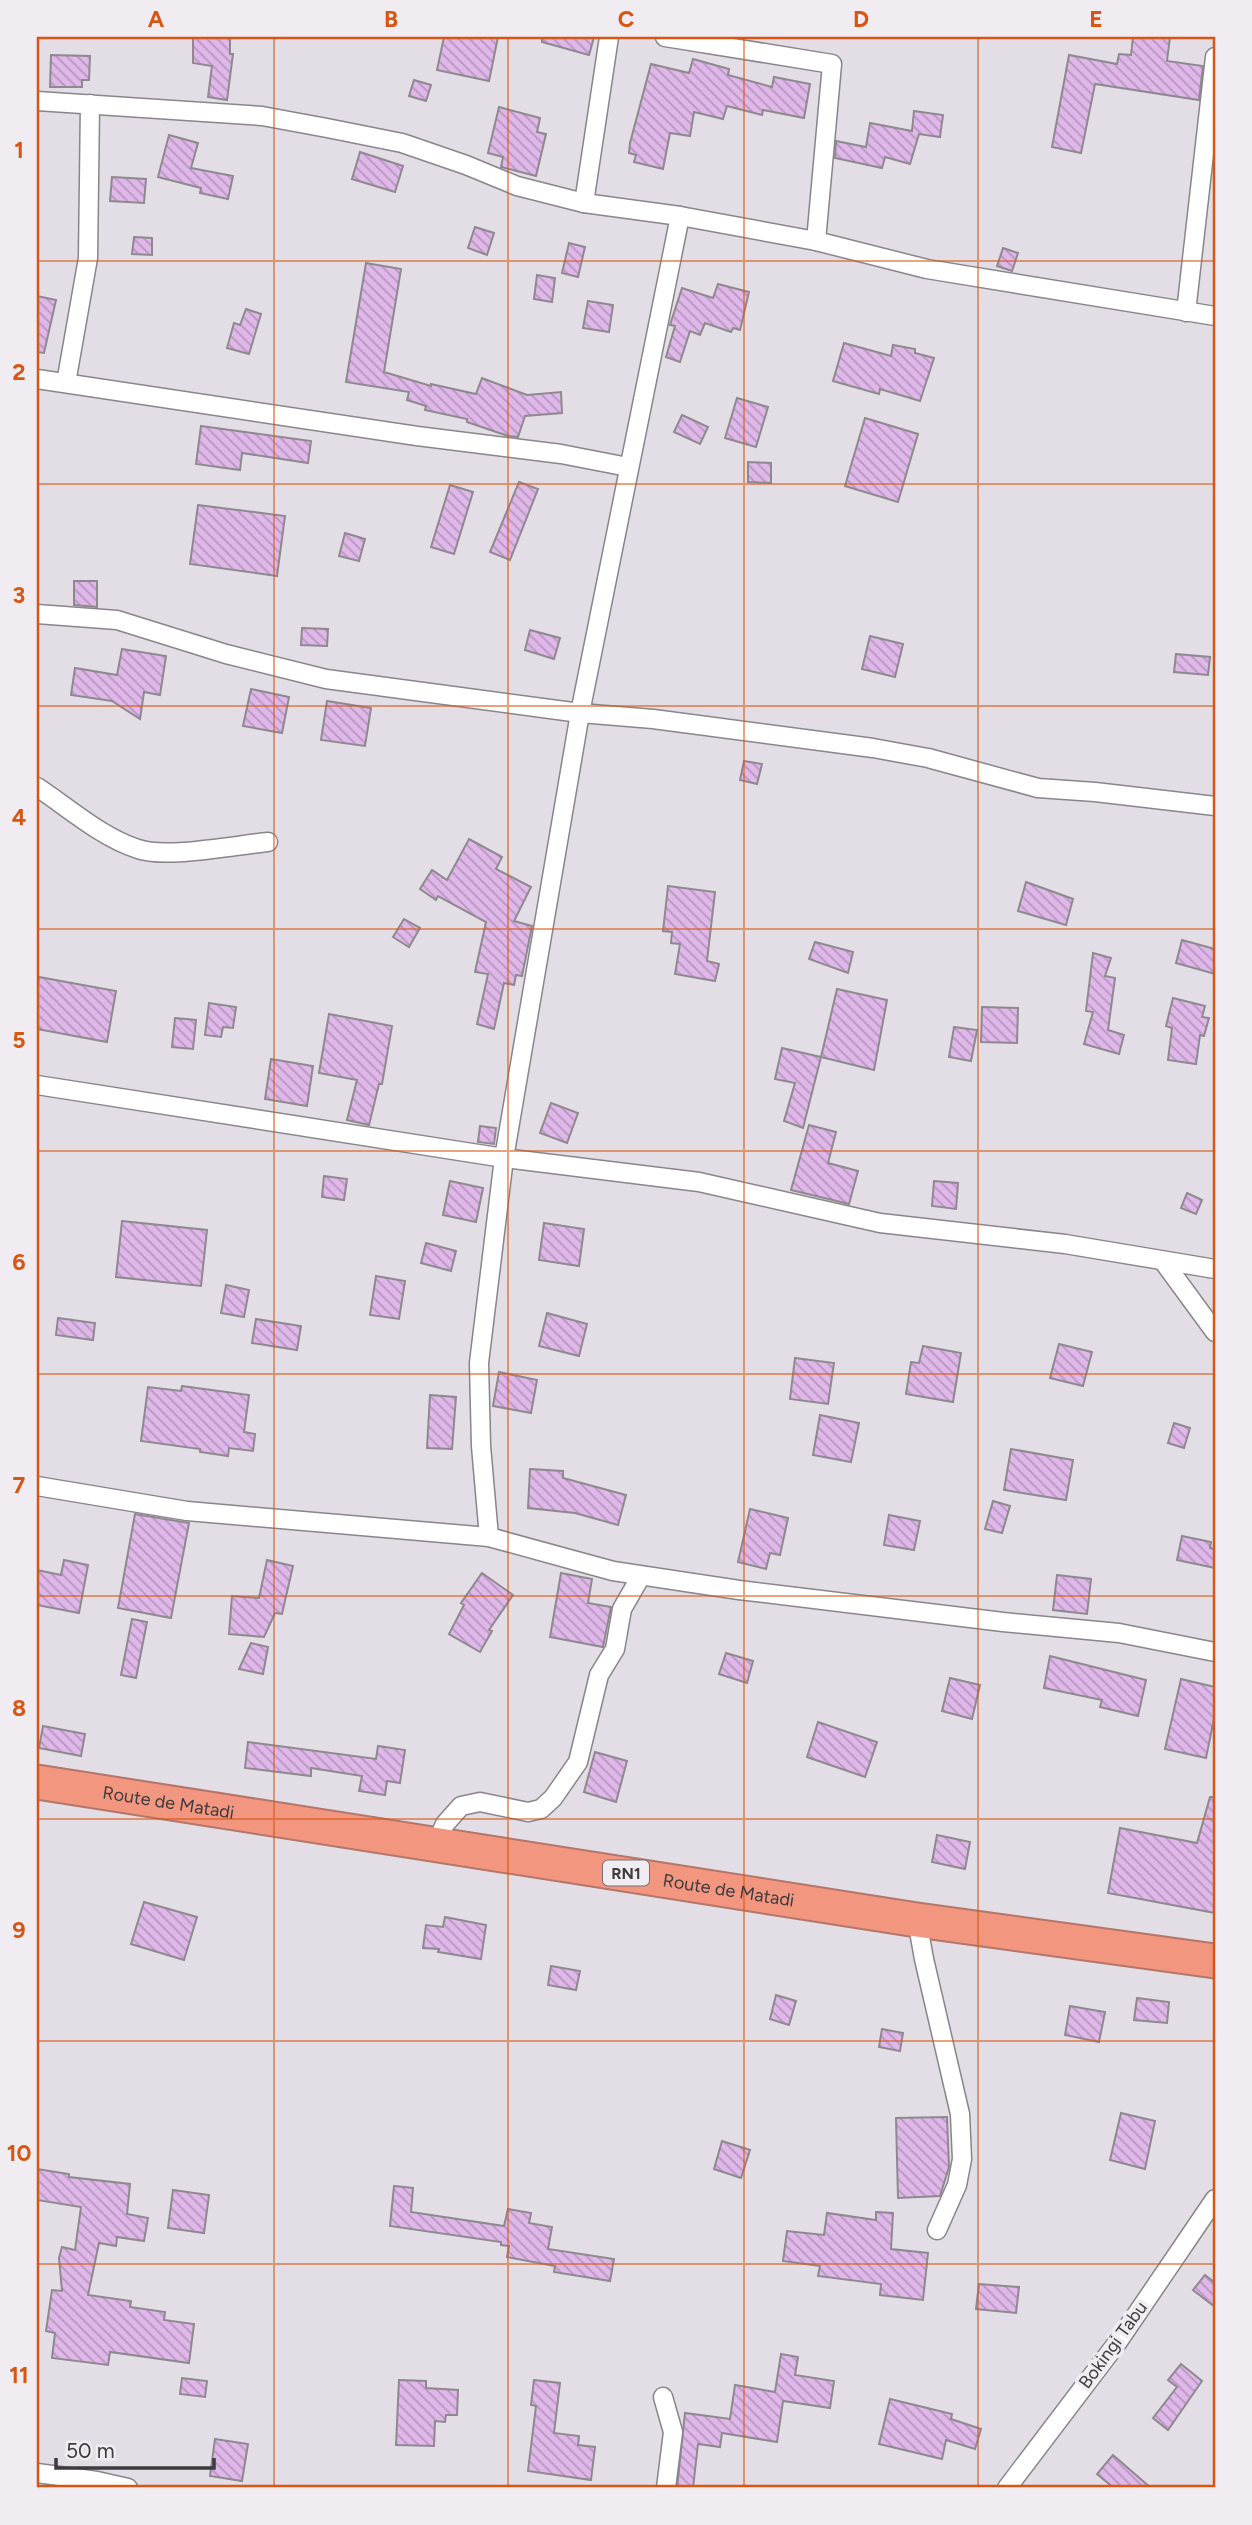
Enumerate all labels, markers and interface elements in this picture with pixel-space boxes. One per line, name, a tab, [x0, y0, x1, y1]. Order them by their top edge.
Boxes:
text: A	[148, 5, 165, 33]
text: B	[384, 5, 398, 33]
text: C	[618, 5, 635, 33]
text: D	[853, 5, 869, 33]
text: E	[1089, 5, 1103, 33]
text: 1	[14, 136, 24, 164]
text: 2	[12, 358, 26, 386]
text: 3	[13, 581, 25, 609]
text: 4	[12, 803, 26, 831]
text: 5	[12, 1026, 26, 1054]
text: 6	[12, 1248, 26, 1276]
text: 7	[13, 1471, 26, 1499]
text: 8	[12, 1694, 26, 1722]
street label: Route de Matadi	[101, 1781, 236, 1824]
road number: RN1	[603, 1860, 649, 1885]
street label: Route de Matadi	[661, 1869, 796, 1912]
text: 9	[12, 1916, 26, 1944]
text: 10	[7, 2139, 31, 2167]
street label: Bokingi Tabu	[1074, 2297, 1152, 2393]
text: 11	[9, 2361, 29, 2389]
scale bar	[56, 2427, 214, 2471]
text: 50 m	[66, 2438, 115, 2463]

